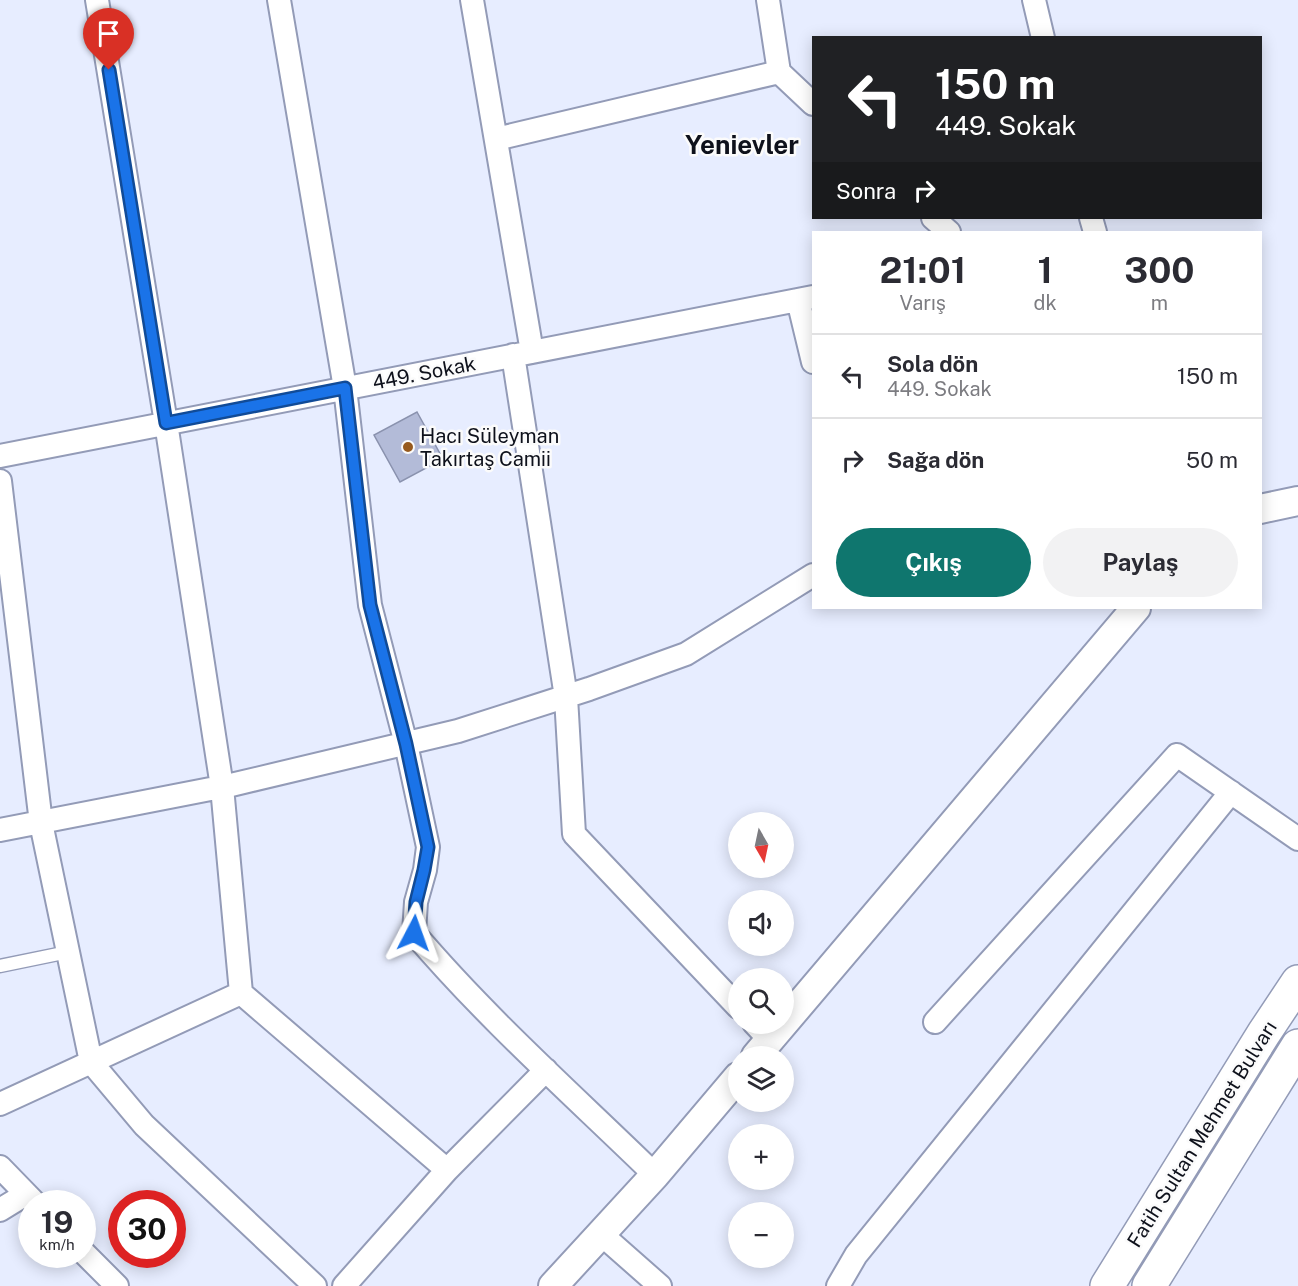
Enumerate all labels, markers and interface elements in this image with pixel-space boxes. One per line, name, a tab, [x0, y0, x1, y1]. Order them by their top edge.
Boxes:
pin	[83, 8, 134, 70]
icon: arrive	[92, 17, 125, 50]
text: 150 m	[935, 59, 1055, 108]
icon: left	[836, 60, 914, 138]
text: 449. Sokak	[935, 109, 1077, 141]
district label: Yenievler	[685, 129, 799, 160]
icon: right	[908, 174, 941, 207]
text: Sonra	[836, 178, 896, 204]
text: 21:01	[879, 249, 966, 291]
text: 1	[1038, 249, 1053, 291]
text: 300	[1124, 249, 1194, 291]
text: Varış	[900, 291, 946, 315]
text: dk	[1034, 291, 1057, 315]
text: m	[1151, 291, 1168, 315]
street label: 449. Sokak	[370, 351, 478, 395]
text: Sola dön	[887, 351, 978, 377]
icon: left	[836, 360, 869, 393]
text: 150 m	[1177, 363, 1238, 389]
text: 449. Sokak	[887, 377, 992, 401]
place label: Hacı Süleyman Takırtaş Camii	[420, 424, 559, 471]
marker: Hacı Süleyman Takırtaş Camii	[401, 440, 415, 454]
icon: right	[836, 444, 869, 477]
text: Sağa dön	[887, 447, 984, 473]
text: 50 m	[1186, 447, 1238, 473]
button: Çıkış	[836, 528, 1031, 597]
button: Paylaş	[1043, 528, 1238, 597]
north arrow	[728, 812, 794, 878]
map controls	[728, 812, 794, 1268]
button: sound	[728, 890, 794, 956]
position arrow	[382, 901, 446, 965]
button: search	[728, 968, 794, 1034]
street label: Fatih Sultan Mehmet Bulvarı	[1122, 1016, 1282, 1252]
button: layers	[728, 1046, 794, 1112]
button: +	[728, 1124, 794, 1190]
speed limit sign: 30	[108, 1190, 186, 1268]
button: −	[728, 1202, 794, 1268]
text: 19	[41, 1204, 73, 1240]
text: km/h	[39, 1236, 75, 1253]

